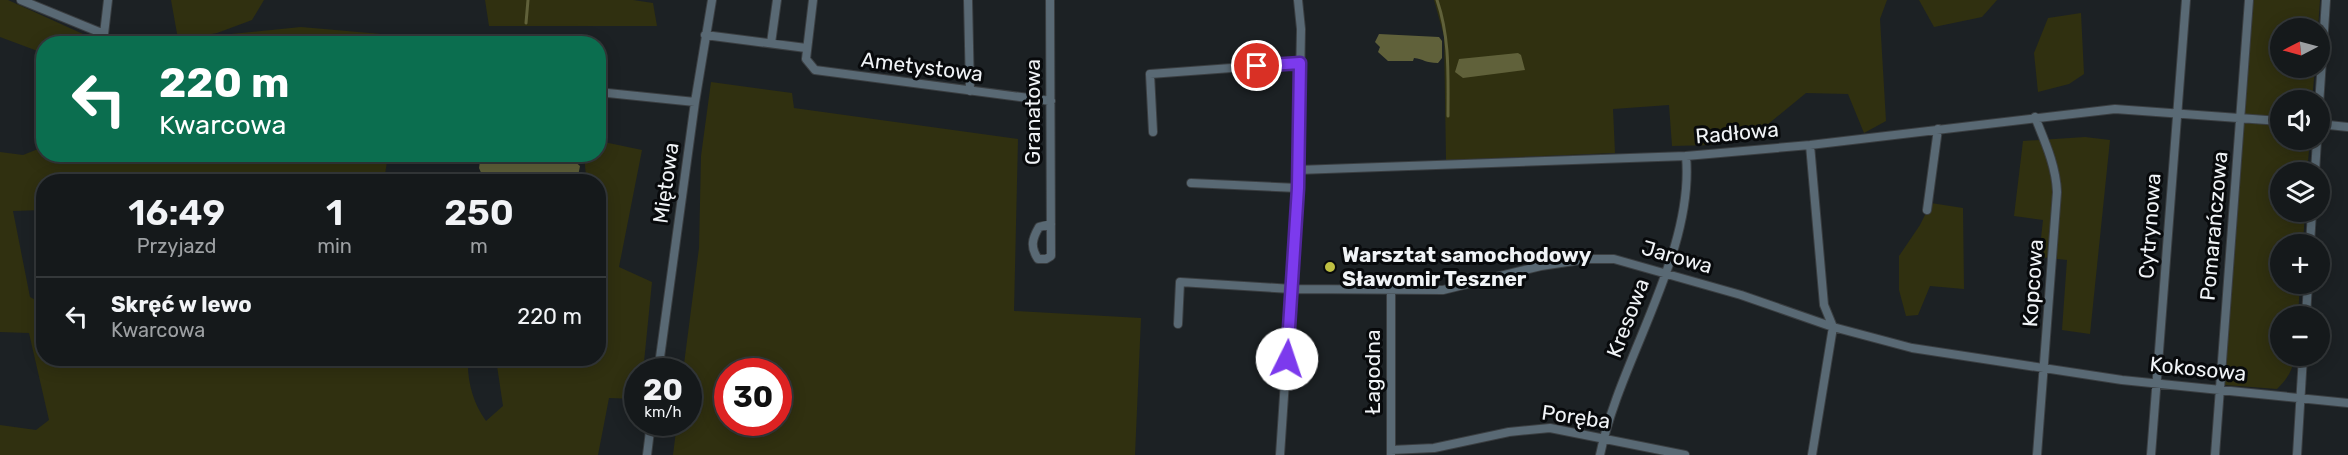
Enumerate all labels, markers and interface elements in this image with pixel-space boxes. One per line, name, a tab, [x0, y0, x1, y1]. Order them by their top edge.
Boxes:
north arrow	[2270, 18, 2330, 78]
map controls	[2270, 18, 2330, 366]
pin	[1231, 40, 1282, 91]
street label: Ametystowa	[860, 47, 984, 86]
icon: arrive	[1240, 49, 1273, 82]
text: 220 m	[159, 58, 290, 108]
street label: Granatowa	[1020, 59, 1045, 165]
icon: left	[60, 60, 138, 138]
button: sound	[2270, 90, 2330, 150]
text: Kwarcowa	[159, 109, 286, 141]
street label: Radłowa	[1694, 116, 1780, 149]
street label: Miętowa	[647, 141, 684, 225]
street label: Pomarańczowa	[2195, 150, 2232, 302]
button: layers	[2270, 162, 2330, 222]
street label: Cytrynowa	[2133, 172, 2166, 280]
text: 16:49	[128, 191, 225, 234]
text: 1	[326, 191, 343, 234]
text: 250	[444, 191, 514, 234]
text: Przyjazd	[137, 234, 216, 258]
text: min	[317, 234, 352, 258]
text: m	[470, 234, 488, 258]
button: +	[2270, 234, 2330, 294]
street label: Jarowa	[1639, 235, 1715, 279]
street label: Kopcowa	[2017, 238, 2048, 328]
place label: Warsztat samochodowy Sławomir Teszner	[1342, 242, 1592, 291]
marker: Warsztat samochodowy Sławomir Teszner	[1323, 260, 1337, 274]
street label: Kresowa	[1601, 275, 1654, 361]
text: Skręć w lewo	[111, 291, 252, 318]
icon: left	[60, 300, 93, 333]
text: 220 m	[517, 303, 582, 330]
button: −	[2270, 306, 2330, 366]
text: Kwarcowa	[111, 318, 205, 342]
position arrow	[1255, 327, 1319, 391]
street label: Łagodna	[1360, 330, 1385, 415]
street label: Kokosowa	[2148, 351, 2248, 386]
speed limit sign: 30	[714, 358, 792, 436]
text: 20	[643, 372, 683, 408]
street label: Poręba	[1540, 399, 1612, 434]
text: km/h	[644, 403, 682, 421]

